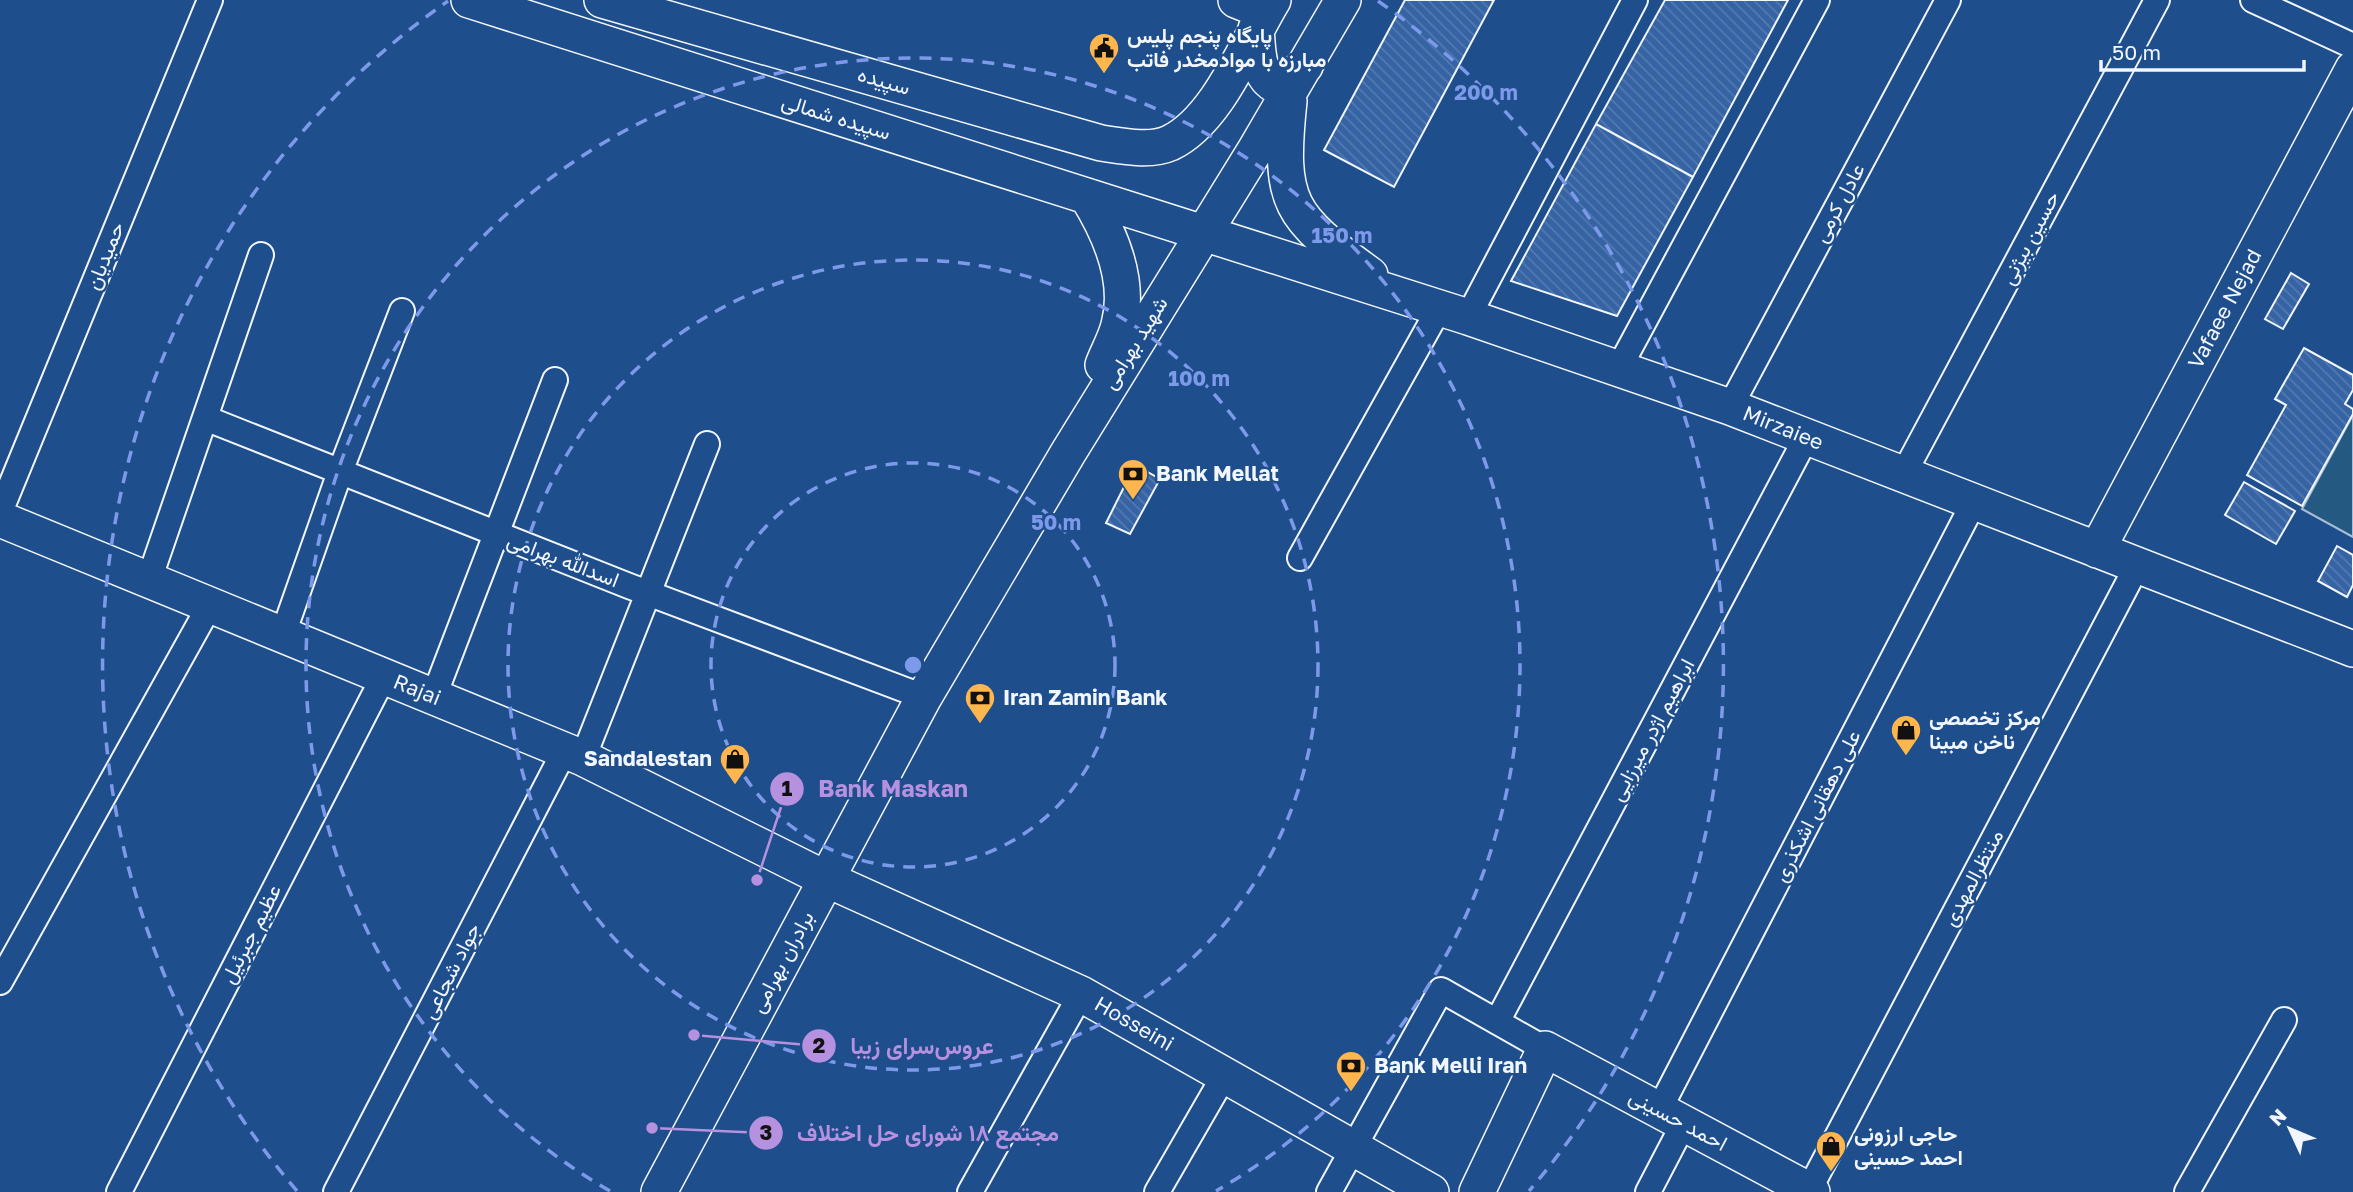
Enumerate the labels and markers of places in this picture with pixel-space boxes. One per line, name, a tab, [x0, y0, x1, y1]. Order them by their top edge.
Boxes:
place label: پایگاه پنجم پلیس مبارزه با موادمخدر فاتب	[1127, 22, 1326, 73]
public building icon: پایگاه پنجم پلیس مبارزه با موادمخدر فاتب	[1087, 31, 1121, 75]
bank icon: Bank Mellat	[1116, 457, 1150, 501]
place label: Bank Mellat	[1156, 460, 1279, 486]
centre of rings	[901, 653, 925, 677]
bank icon: Iran Zamin Bank	[963, 681, 997, 725]
place label: Iran Zamin Bank	[1003, 684, 1168, 710]
place label: مرکز تخصصی ناخن مبینا	[1929, 704, 2041, 754]
shop icon: مرکز تخصصی ناخن مبینا	[1889, 713, 1923, 757]
shop icon: Sandalestan	[718, 742, 752, 786]
place label: Sandalestan	[584, 745, 712, 771]
callout: Bank Maskan	[769, 767, 982, 811]
callout: عروس‌سرای زیبا	[801, 1024, 1008, 1068]
bank icon: Bank Melli Iran	[1334, 1049, 1368, 1093]
place label: Bank Melli Iran	[1374, 1052, 1527, 1078]
callout: مجتمع ۱۸ شورای حل اختلاف	[748, 1111, 1073, 1155]
place label: حاجی ارزونی احمد حسینی	[1854, 1120, 1963, 1170]
shop icon: حاجی ارزونی احمد حسینی	[1814, 1129, 1848, 1173]

